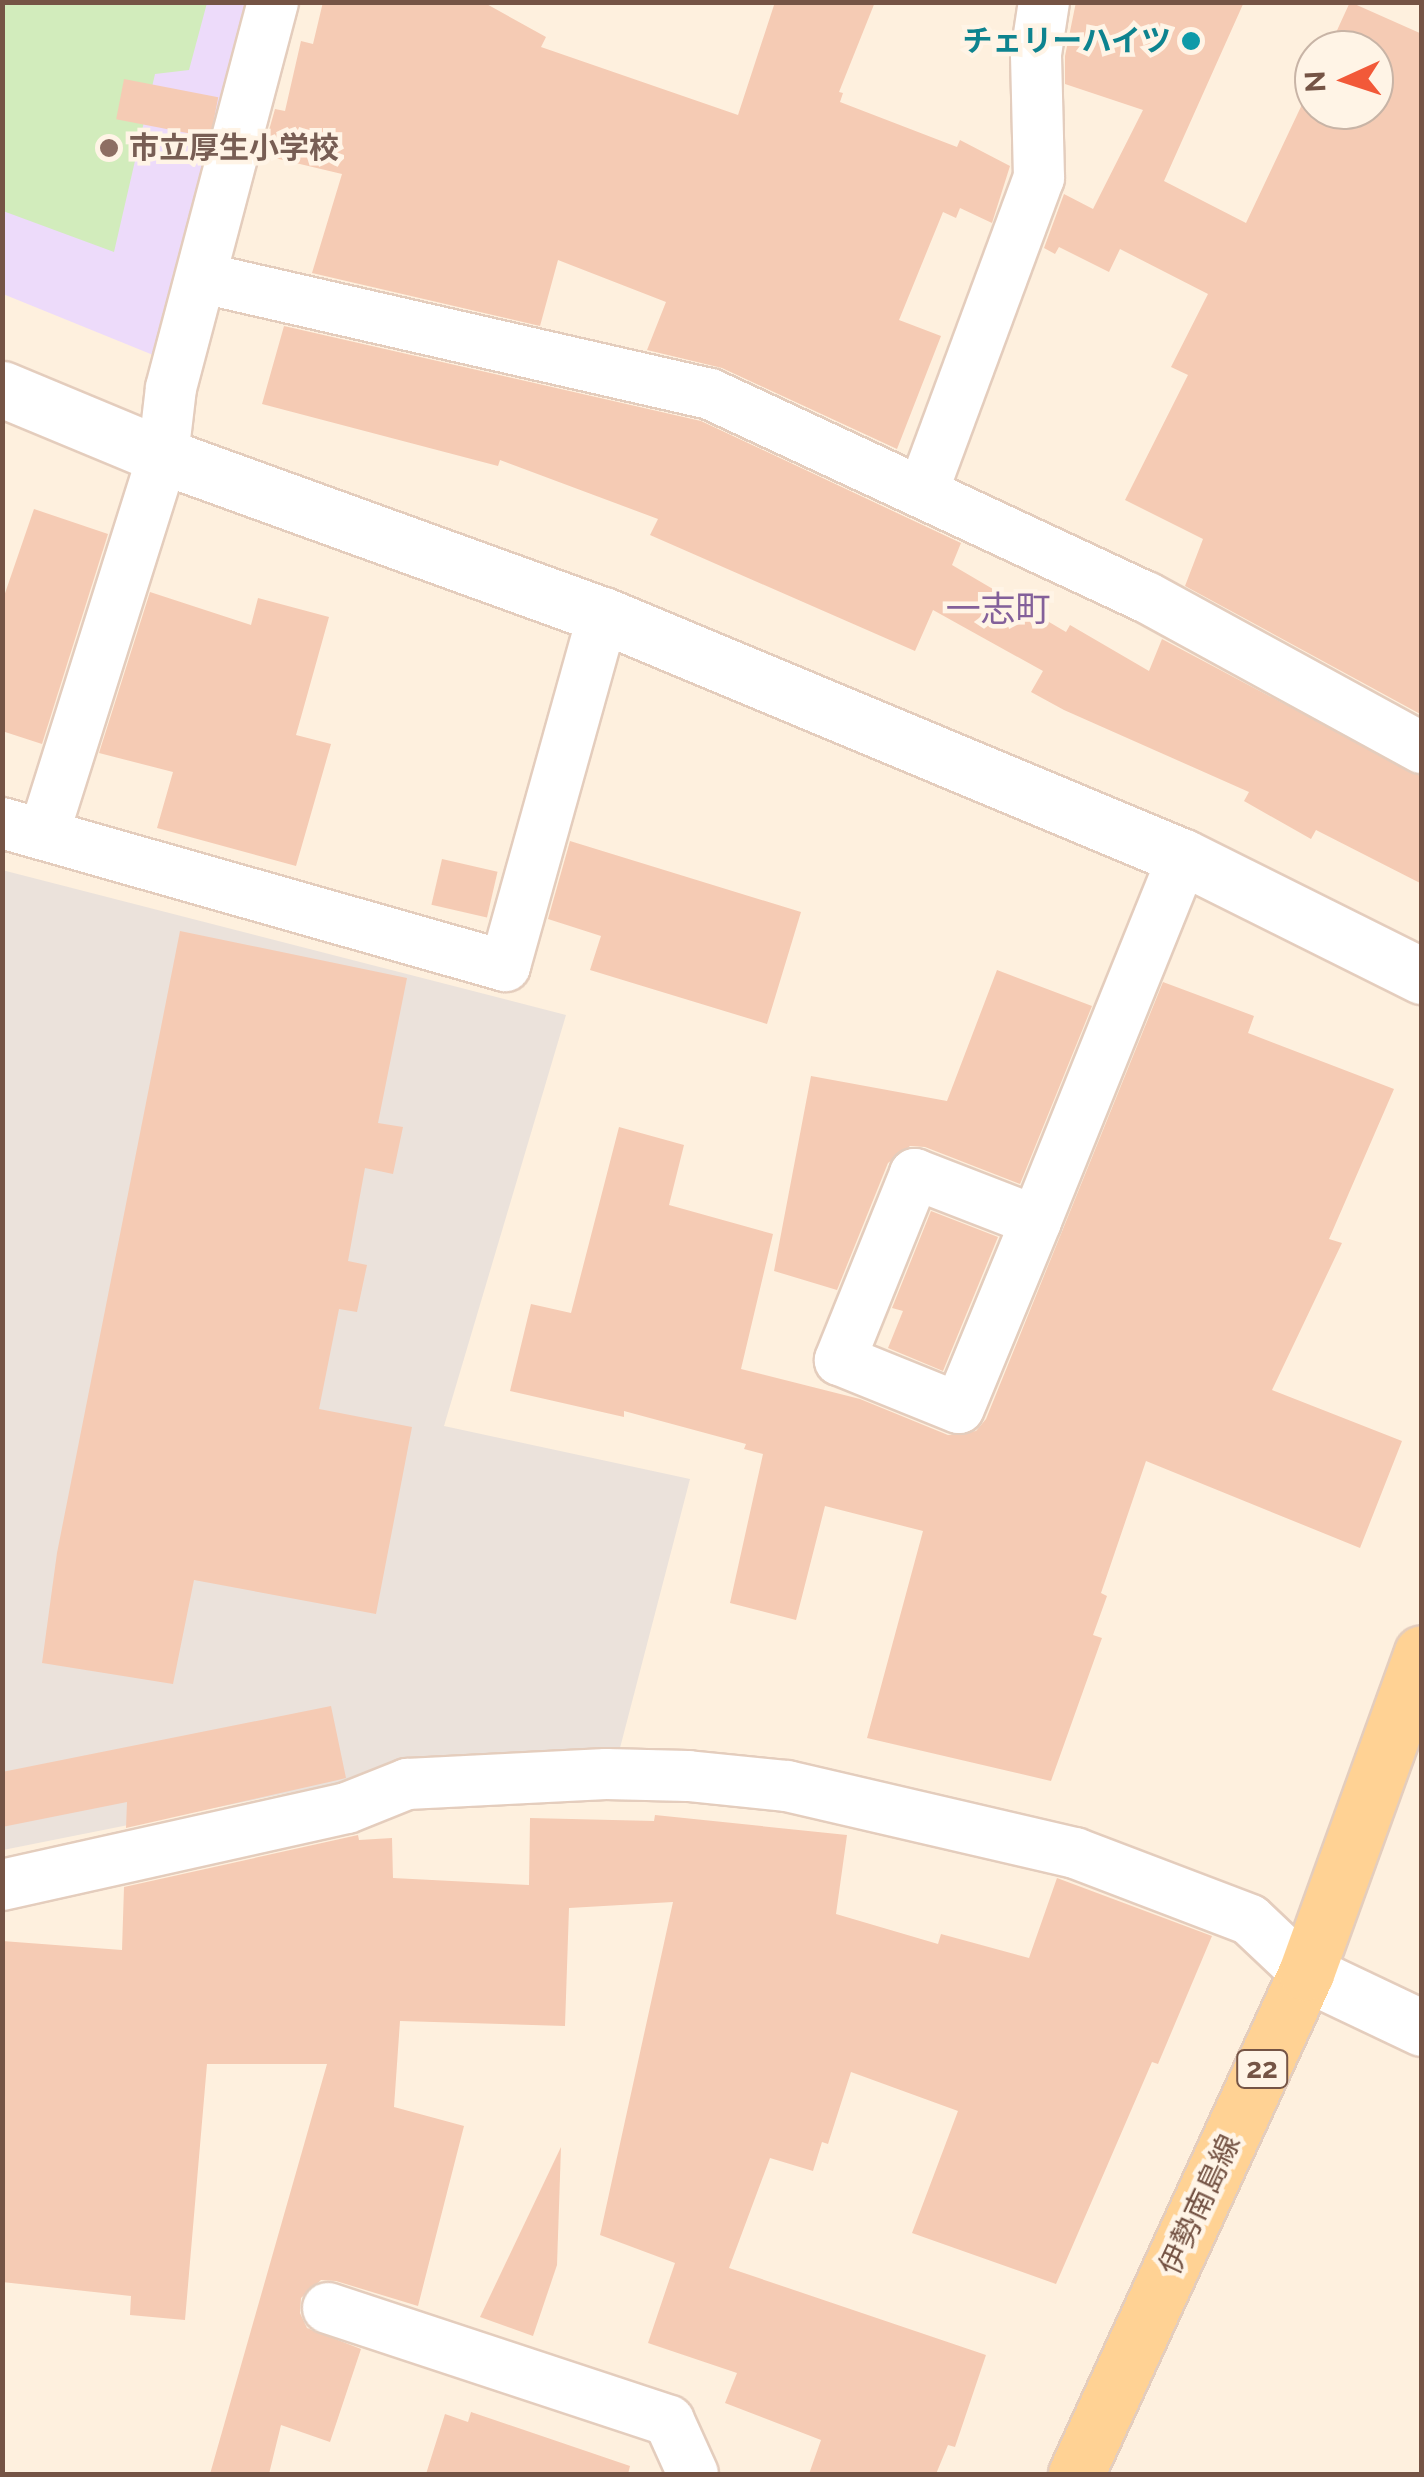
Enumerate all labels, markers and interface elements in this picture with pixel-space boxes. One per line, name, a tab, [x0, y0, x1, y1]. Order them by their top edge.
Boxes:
place label: チェリーハイツ	[961, 23, 1171, 59]
marker: チェリーハイツ	[1180, 30, 1202, 52]
north arrow	[1294, 30, 1394, 130]
text: N	[1299, 70, 1333, 93]
place label: 市立厚生小学校	[129, 130, 339, 166]
marker: 市立厚生小学校	[98, 137, 120, 159]
district label: 一志町	[946, 588, 1050, 630]
road number: 22	[1234, 2046, 1290, 2092]
street label: 伊勢南島線	[1152, 2129, 1248, 2281]

